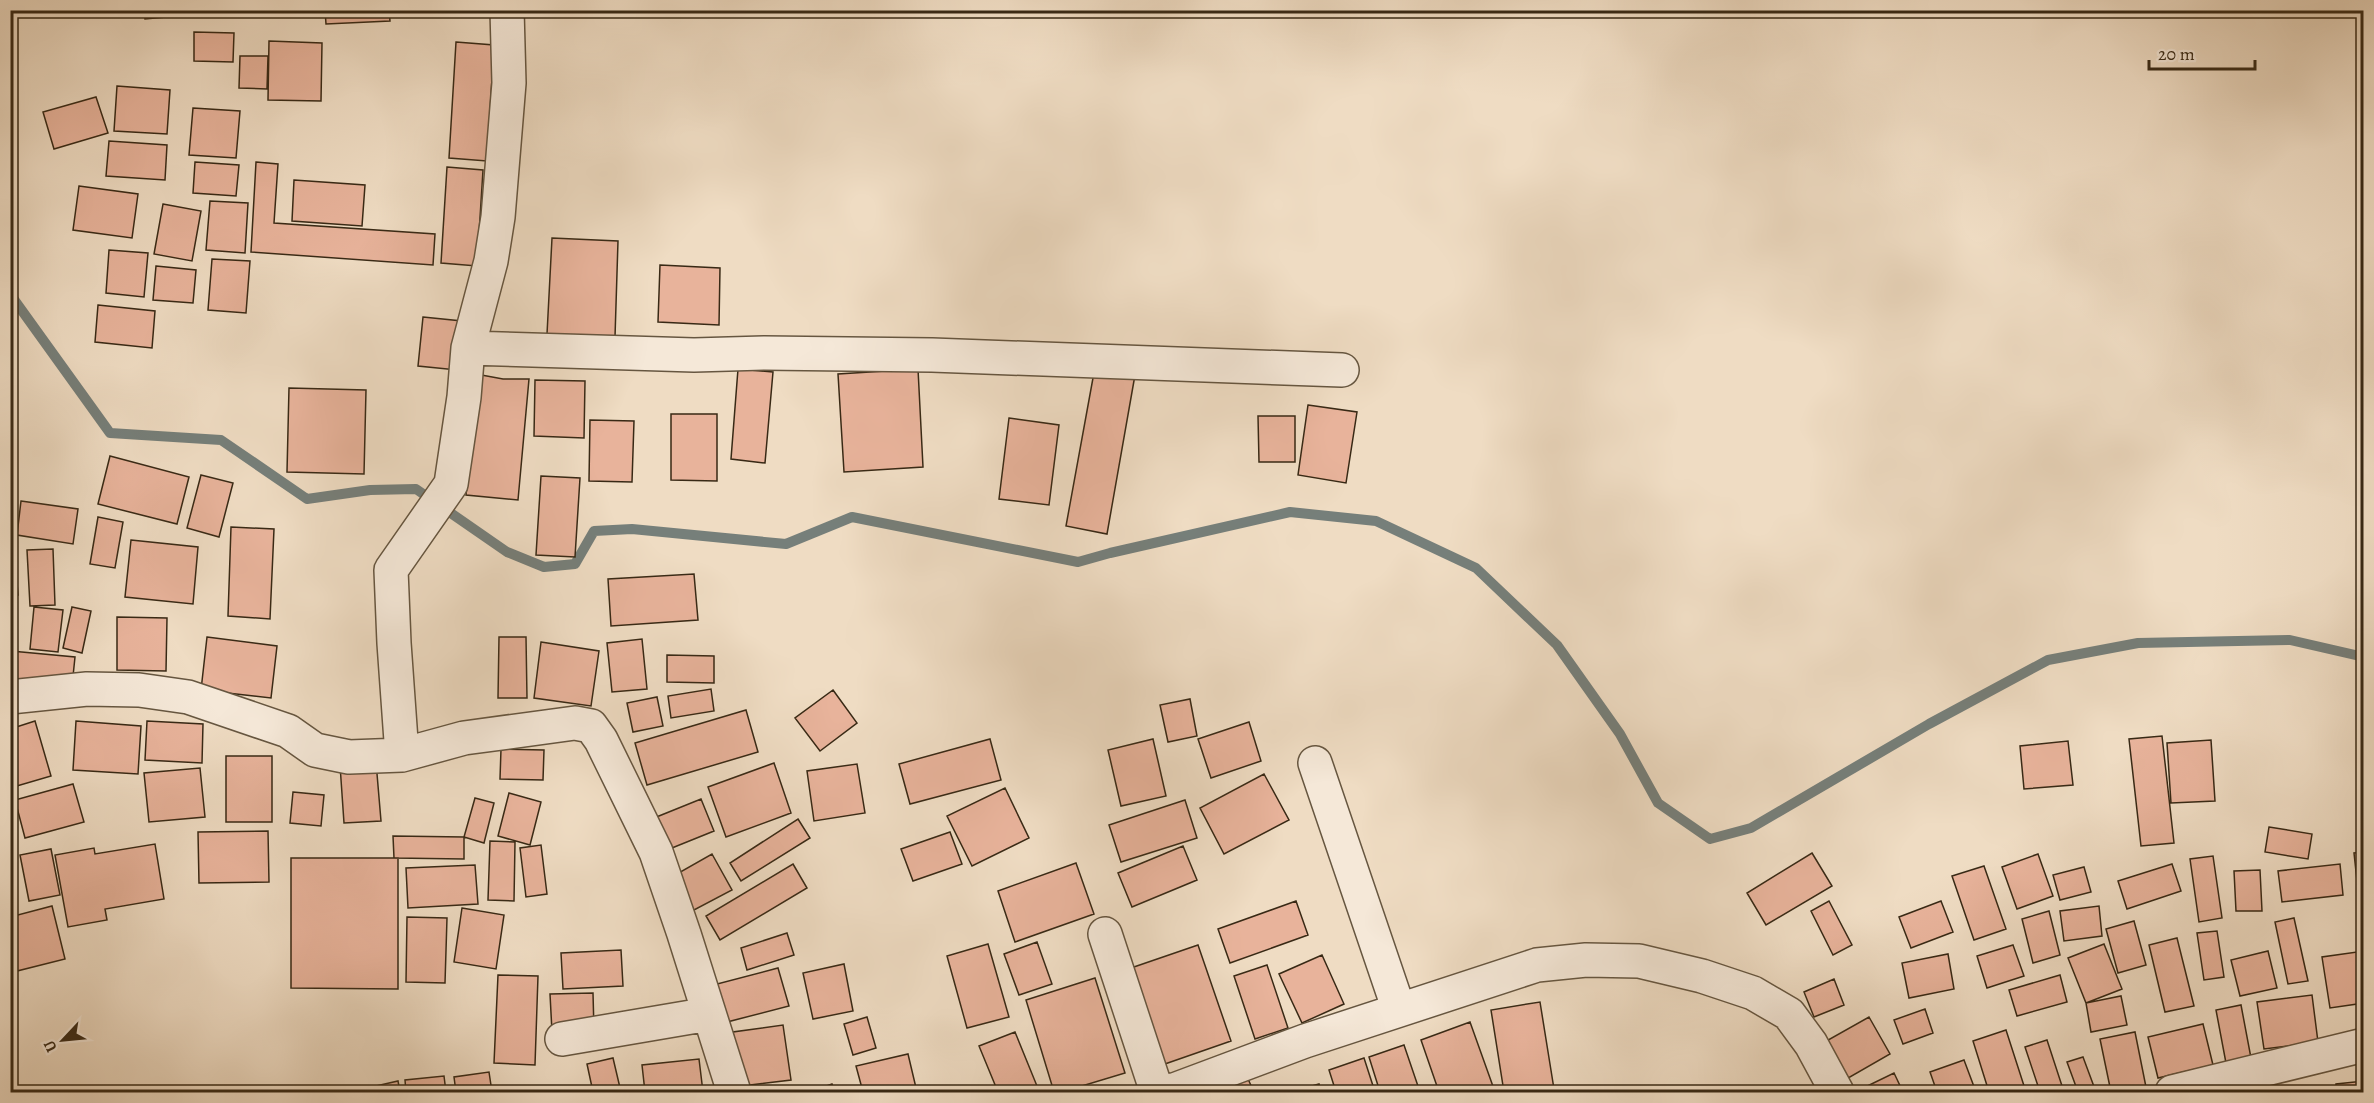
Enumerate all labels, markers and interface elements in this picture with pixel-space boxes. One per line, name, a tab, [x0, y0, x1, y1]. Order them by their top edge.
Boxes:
scale bar	[2149, 33, 2256, 71]
text: 20 m	[2158, 42, 2195, 66]
north arrow	[33, 1010, 93, 1070]
text: U	[38, 1036, 63, 1056]

